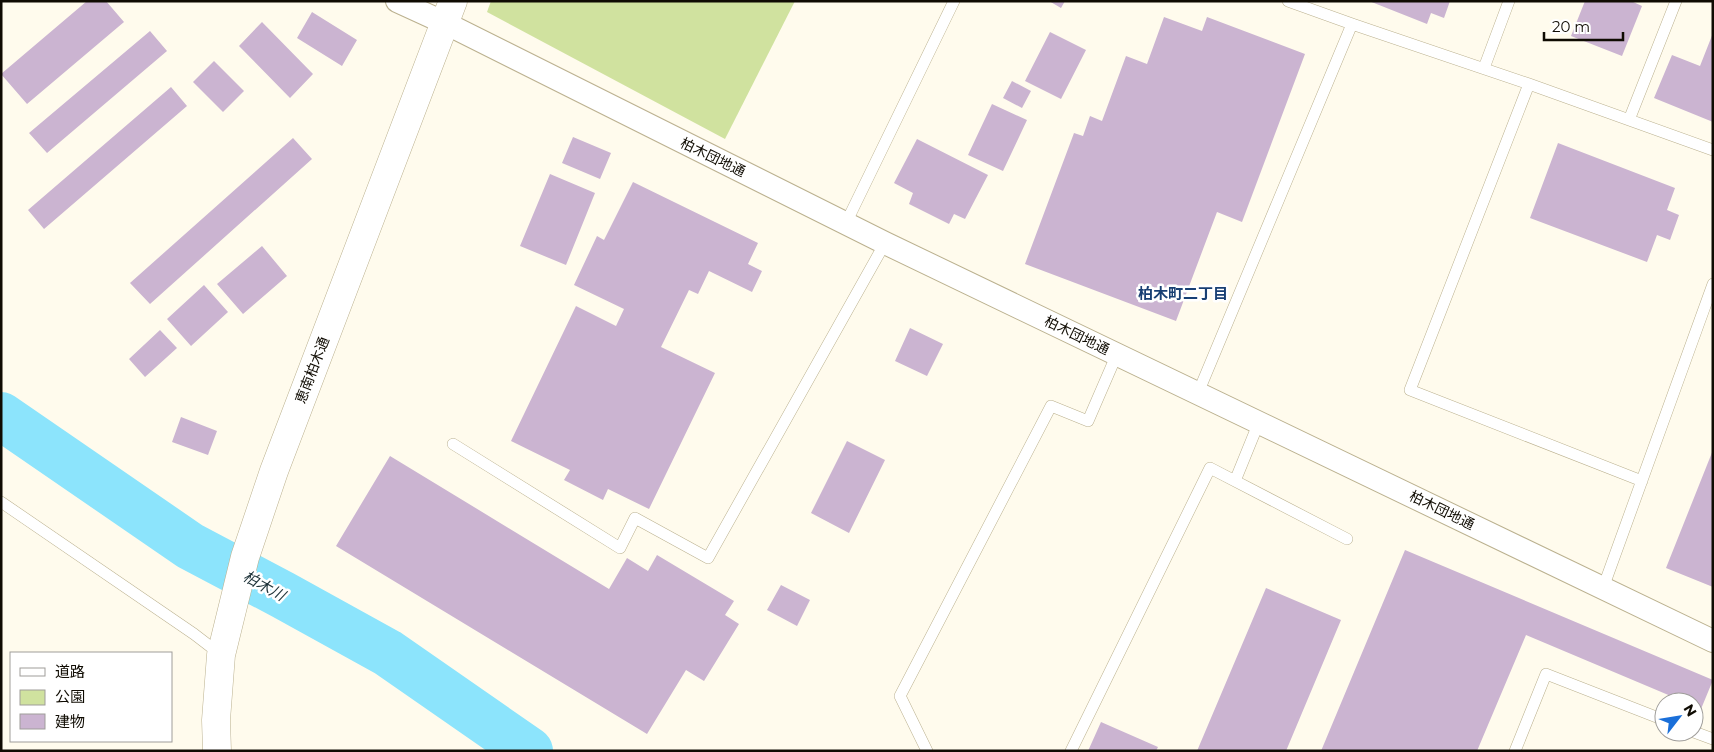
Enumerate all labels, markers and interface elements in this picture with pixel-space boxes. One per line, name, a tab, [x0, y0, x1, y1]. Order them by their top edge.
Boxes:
scale bar	[1544, 10, 1623, 42]
text: 20 m	[1552, 17, 1590, 36]
street label: 柏木団地通	[678, 134, 748, 180]
district label: 柏木町二丁目	[1138, 284, 1228, 303]
street label: 柏木団地通	[1042, 312, 1112, 358]
street label: 恵南柏木通	[291, 334, 333, 406]
street label: 柏木団地通	[1407, 487, 1477, 533]
water label: 柏木川	[240, 566, 290, 606]
legend	[10, 652, 172, 742]
text: 道路	[55, 662, 85, 681]
text: 公園	[55, 687, 85, 706]
north arrow	[1654, 692, 1704, 742]
text: N	[1680, 701, 1701, 720]
text: 建物	[55, 712, 85, 731]

